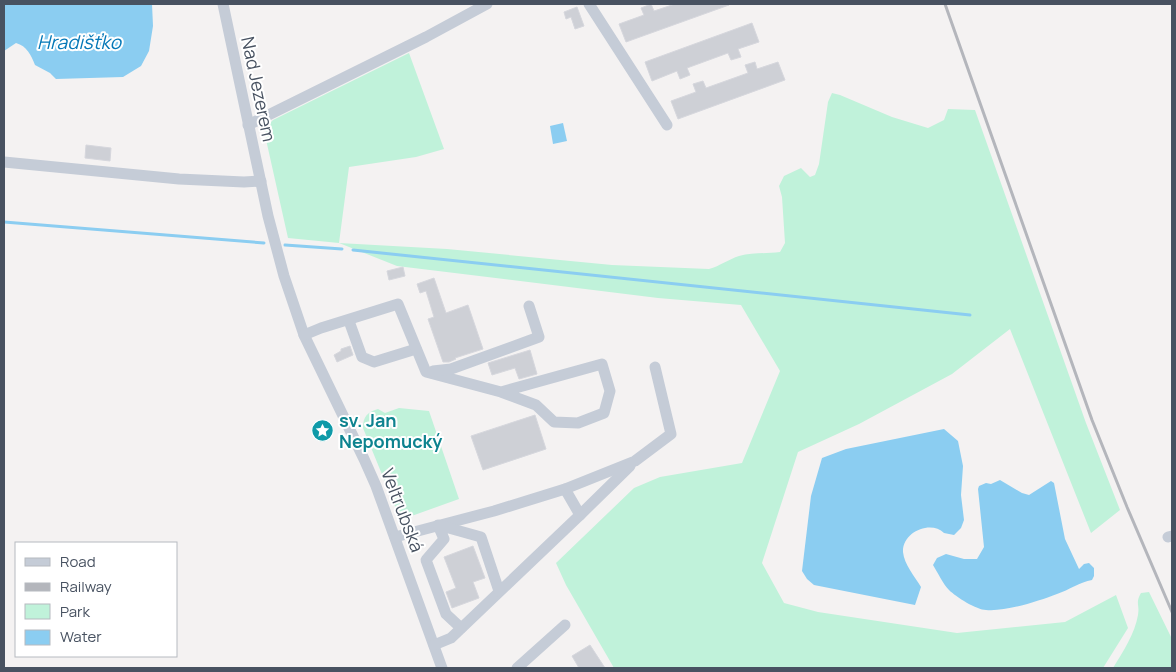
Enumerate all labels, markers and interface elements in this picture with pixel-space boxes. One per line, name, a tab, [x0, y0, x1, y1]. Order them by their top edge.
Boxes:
water label: Hradišťko	[37, 29, 123, 55]
street label: Nad Jezerem	[236, 34, 282, 144]
place label: sv. Jan Nepomucký	[339, 408, 442, 453]
place icon: sv. Jan Nepomucký	[311, 418, 335, 442]
street label: Veltrubská	[376, 465, 430, 555]
legend	[15, 542, 178, 657]
text: Road	[60, 551, 96, 572]
text: Railway	[60, 576, 112, 597]
text: Park	[60, 601, 90, 622]
text: Water	[60, 626, 102, 647]

